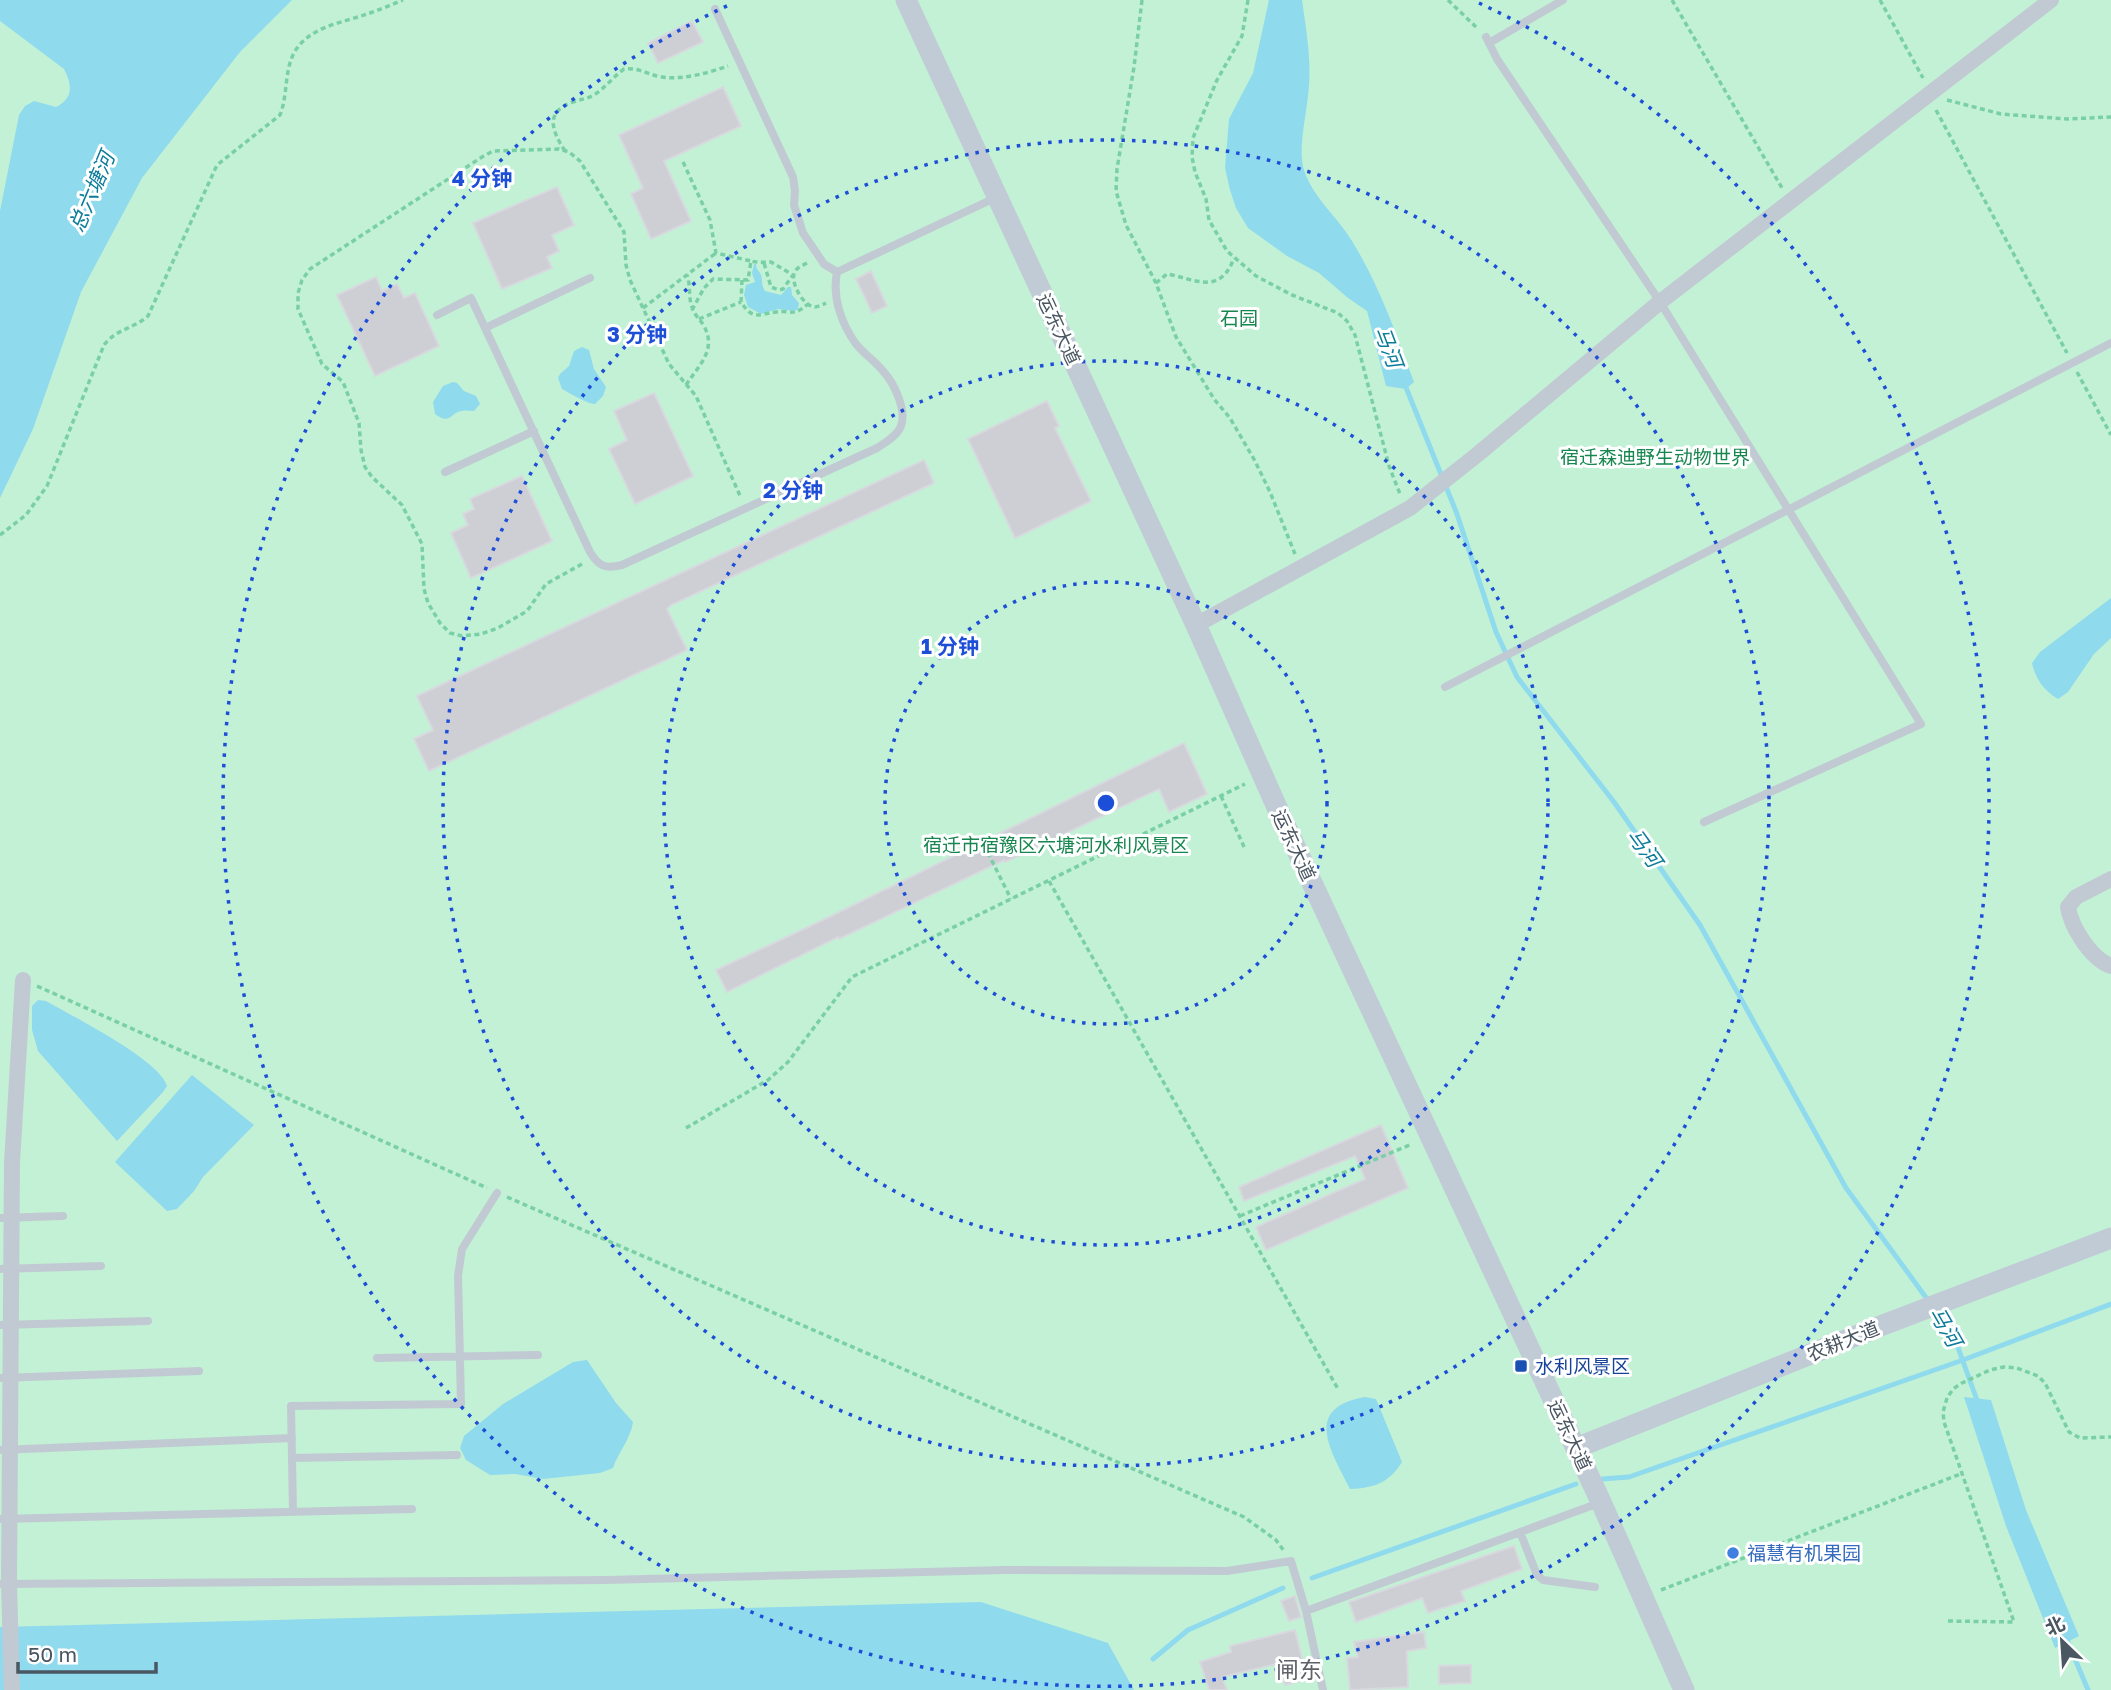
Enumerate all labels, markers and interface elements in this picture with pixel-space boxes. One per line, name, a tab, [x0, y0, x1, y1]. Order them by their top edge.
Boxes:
water label: 总六塘河	[63, 144, 121, 235]
text: 4 分钟	[452, 165, 512, 191]
street label: 运东大道	[1033, 289, 1086, 368]
park label: 石园	[1220, 306, 1258, 329]
text: 3 分钟	[607, 321, 667, 347]
water label: 马河	[1369, 322, 1410, 375]
park label: 宿迁森迪野生动物世界	[1560, 445, 1750, 468]
text: 2 分钟	[763, 477, 823, 503]
text: 1 分钟	[921, 633, 979, 659]
centre of rings	[1094, 791, 1118, 815]
street label: 运东大道	[1268, 805, 1321, 884]
water label: 马河	[1622, 823, 1670, 875]
park label: 宿迁市宿豫区六塘河水利风景区	[923, 833, 1189, 856]
water label: 马河	[1924, 1302, 1970, 1355]
street label: 农耕大道	[1803, 1316, 1882, 1365]
place label: 水利风景区	[1535, 1354, 1630, 1377]
marker: 水利风景区	[1513, 1358, 1529, 1374]
street label: 运东大道	[1544, 1395, 1597, 1474]
place label: 福慧有机果园	[1747, 1541, 1861, 1564]
marker: 福慧有机果园	[1725, 1545, 1741, 1561]
north arrow	[2027, 1606, 2097, 1676]
text: 北	[2041, 1611, 2068, 1640]
scale bar	[18, 1630, 156, 1674]
text: 50 m	[28, 1641, 77, 1667]
district label: 闸东	[1276, 1655, 1322, 1683]

